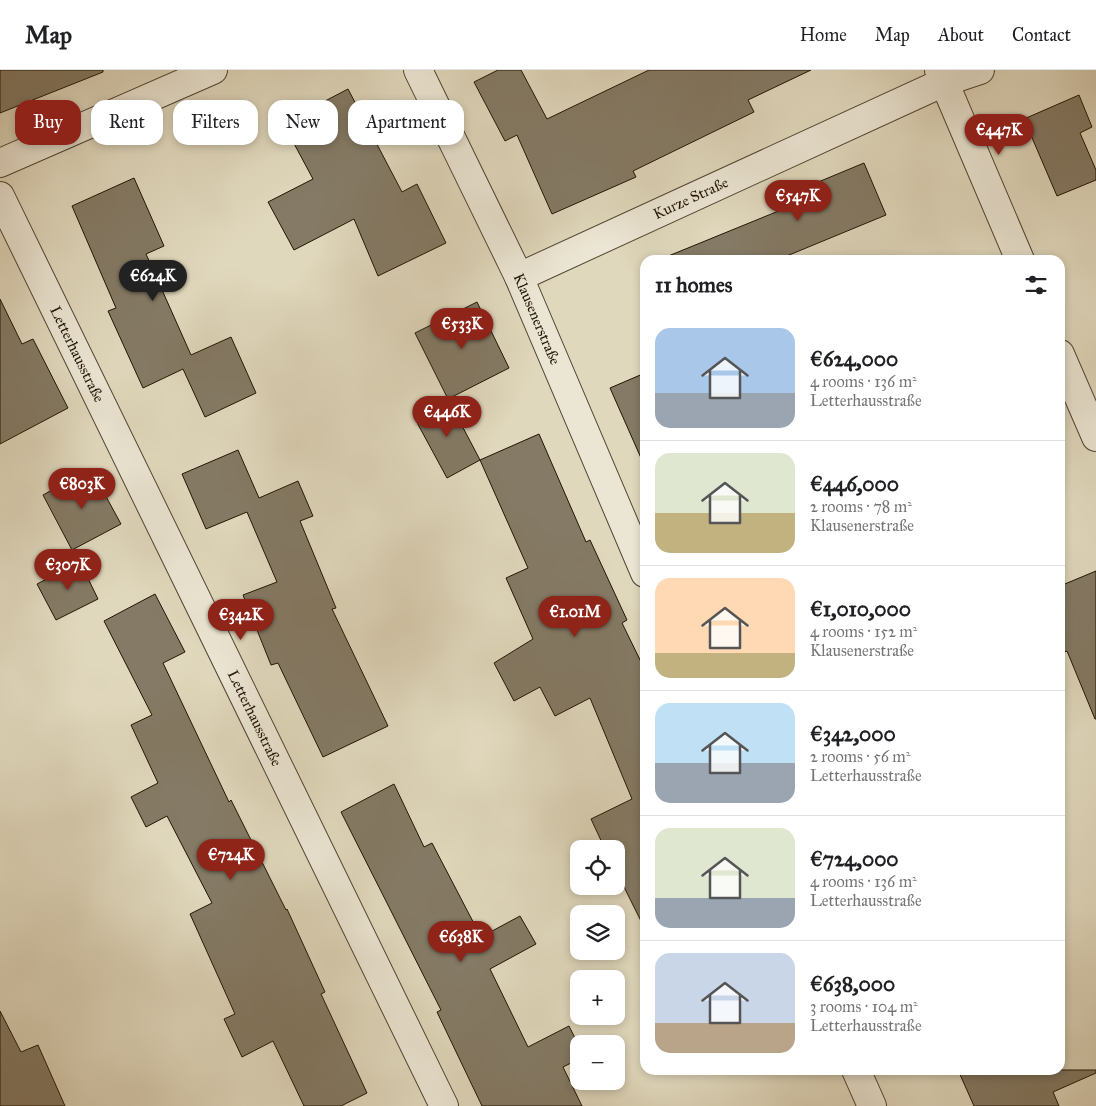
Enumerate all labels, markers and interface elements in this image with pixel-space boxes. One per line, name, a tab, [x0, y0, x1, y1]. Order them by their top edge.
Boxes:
text: Map	[25, 20, 72, 50]
text: Home	[800, 24, 847, 46]
text: Map	[875, 24, 910, 46]
text: About	[938, 24, 984, 46]
text: Contact	[1012, 24, 1071, 46]
chip: Buy	[15, 100, 81, 145]
chip: Rent	[91, 100, 163, 145]
chip: Filters	[173, 100, 258, 145]
chip: New	[268, 100, 338, 145]
chip: Apartment	[348, 100, 464, 145]
pin: €447K	[964, 114, 1034, 156]
text: €447K	[976, 120, 1022, 139]
street label: Kurze Straße	[650, 173, 731, 223]
pin: €547K	[763, 180, 833, 222]
text: €547K	[776, 186, 820, 205]
pin: €624K	[118, 260, 188, 302]
text: €624K	[130, 266, 176, 285]
street label: Klausenerstraße	[509, 271, 564, 367]
icon: filters	[1022, 271, 1050, 299]
text: 11 homes	[655, 272, 732, 298]
street label: Letterhausstraße	[46, 303, 108, 405]
pin: €533K	[427, 308, 497, 350]
text: €533K	[441, 314, 483, 333]
text: €624,000	[810, 346, 898, 372]
icon: home	[695, 348, 755, 408]
text: 4 rooms · 136 m²	[810, 372, 917, 391]
text: Letterhausstraße	[810, 391, 922, 410]
pin: €446K	[412, 396, 482, 438]
text: €446K	[423, 402, 471, 421]
pin: €803K	[47, 468, 117, 510]
text: €446,000	[810, 471, 899, 497]
icon: home	[695, 473, 755, 533]
text: €803K	[59, 474, 105, 493]
text: 2 rooms · 78 m²	[810, 497, 912, 516]
text: Klausenerstraße	[810, 516, 914, 535]
pin: €307K	[33, 548, 103, 591]
text: €307K	[45, 555, 91, 574]
pin: €1.01M	[534, 596, 616, 638]
text: €1,010,000	[810, 596, 911, 622]
pin: €342K	[206, 598, 276, 641]
icon: home	[695, 598, 755, 658]
text: €1.01M	[549, 602, 601, 621]
text: €342K	[219, 605, 263, 624]
text: 4 rooms · 152 m²	[810, 622, 917, 641]
text: Klausenerstraße	[810, 641, 914, 660]
street label: Letterhausstraße	[224, 667, 286, 769]
text: €342,000	[810, 721, 896, 747]
icon: home	[695, 723, 755, 783]
text: 2 rooms · 56 m²	[810, 747, 910, 766]
text: Letterhausstraße	[810, 766, 922, 785]
pin: €724K	[196, 838, 266, 881]
map controls	[570, 840, 625, 1090]
button: locate	[570, 840, 625, 895]
text: €724K	[208, 845, 254, 864]
text: €724,000	[810, 846, 899, 872]
icon: home	[695, 848, 755, 908]
text: 4 rooms · 136 m²	[810, 872, 917, 891]
text: Letterhausstraße	[810, 891, 922, 910]
button: layers	[570, 905, 625, 960]
pin: €638K	[426, 920, 496, 963]
text: €638K	[439, 927, 483, 946]
button: +	[570, 970, 625, 1025]
text: €638,000	[810, 971, 895, 997]
icon: home	[695, 973, 755, 1033]
text: 3 rooms · 104 m²	[810, 997, 918, 1016]
text: Letterhausstraße	[810, 1016, 922, 1035]
button: −	[570, 1035, 625, 1090]

